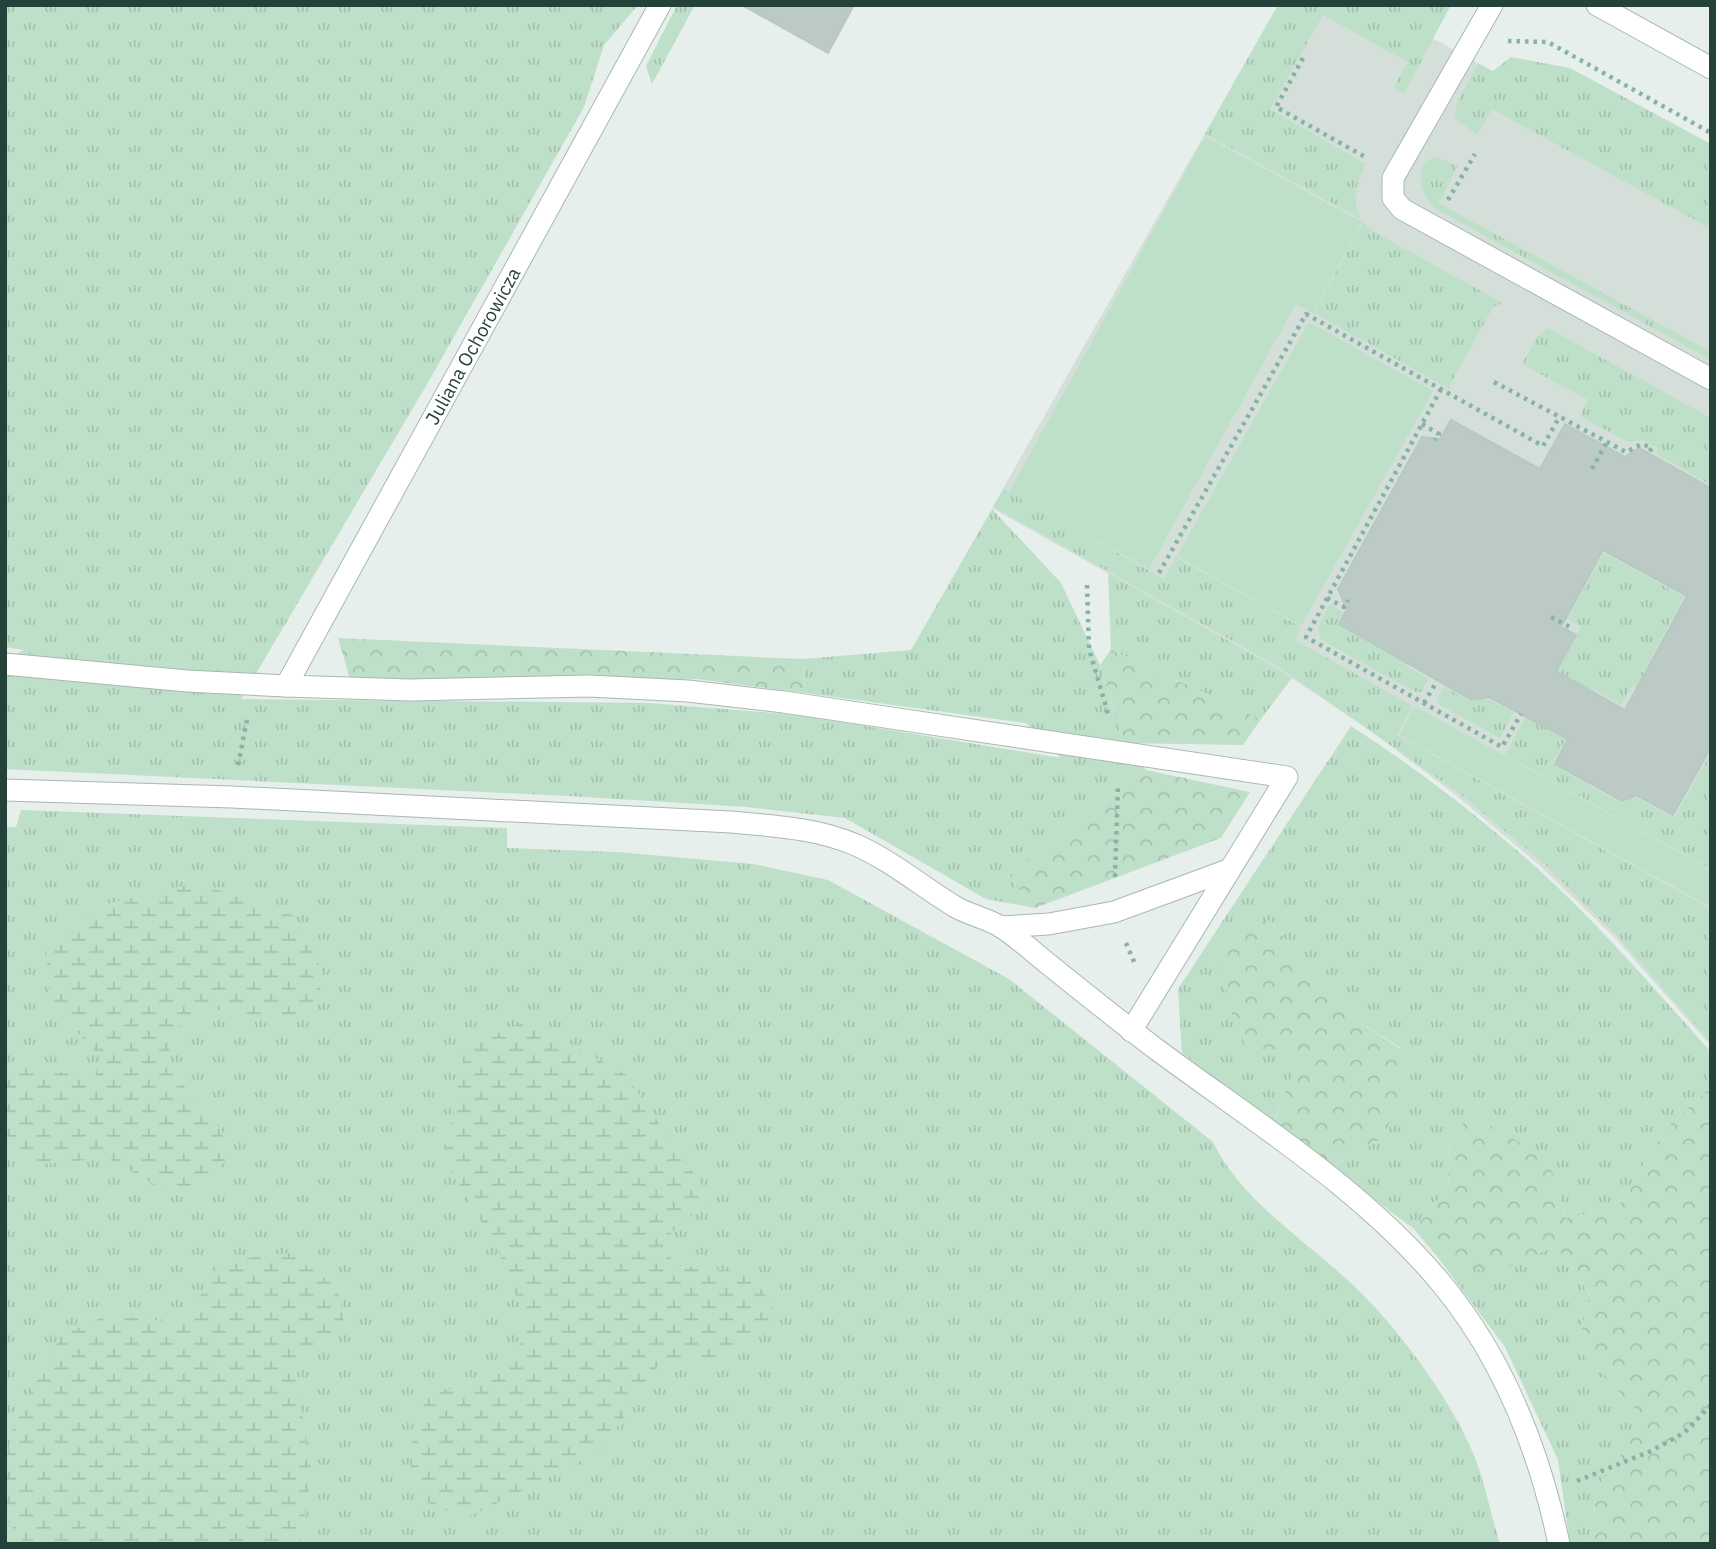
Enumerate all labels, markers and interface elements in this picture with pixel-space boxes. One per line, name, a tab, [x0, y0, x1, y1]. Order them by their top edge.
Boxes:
street label: Juliana Ochorowicza	[420, 263, 526, 429]

